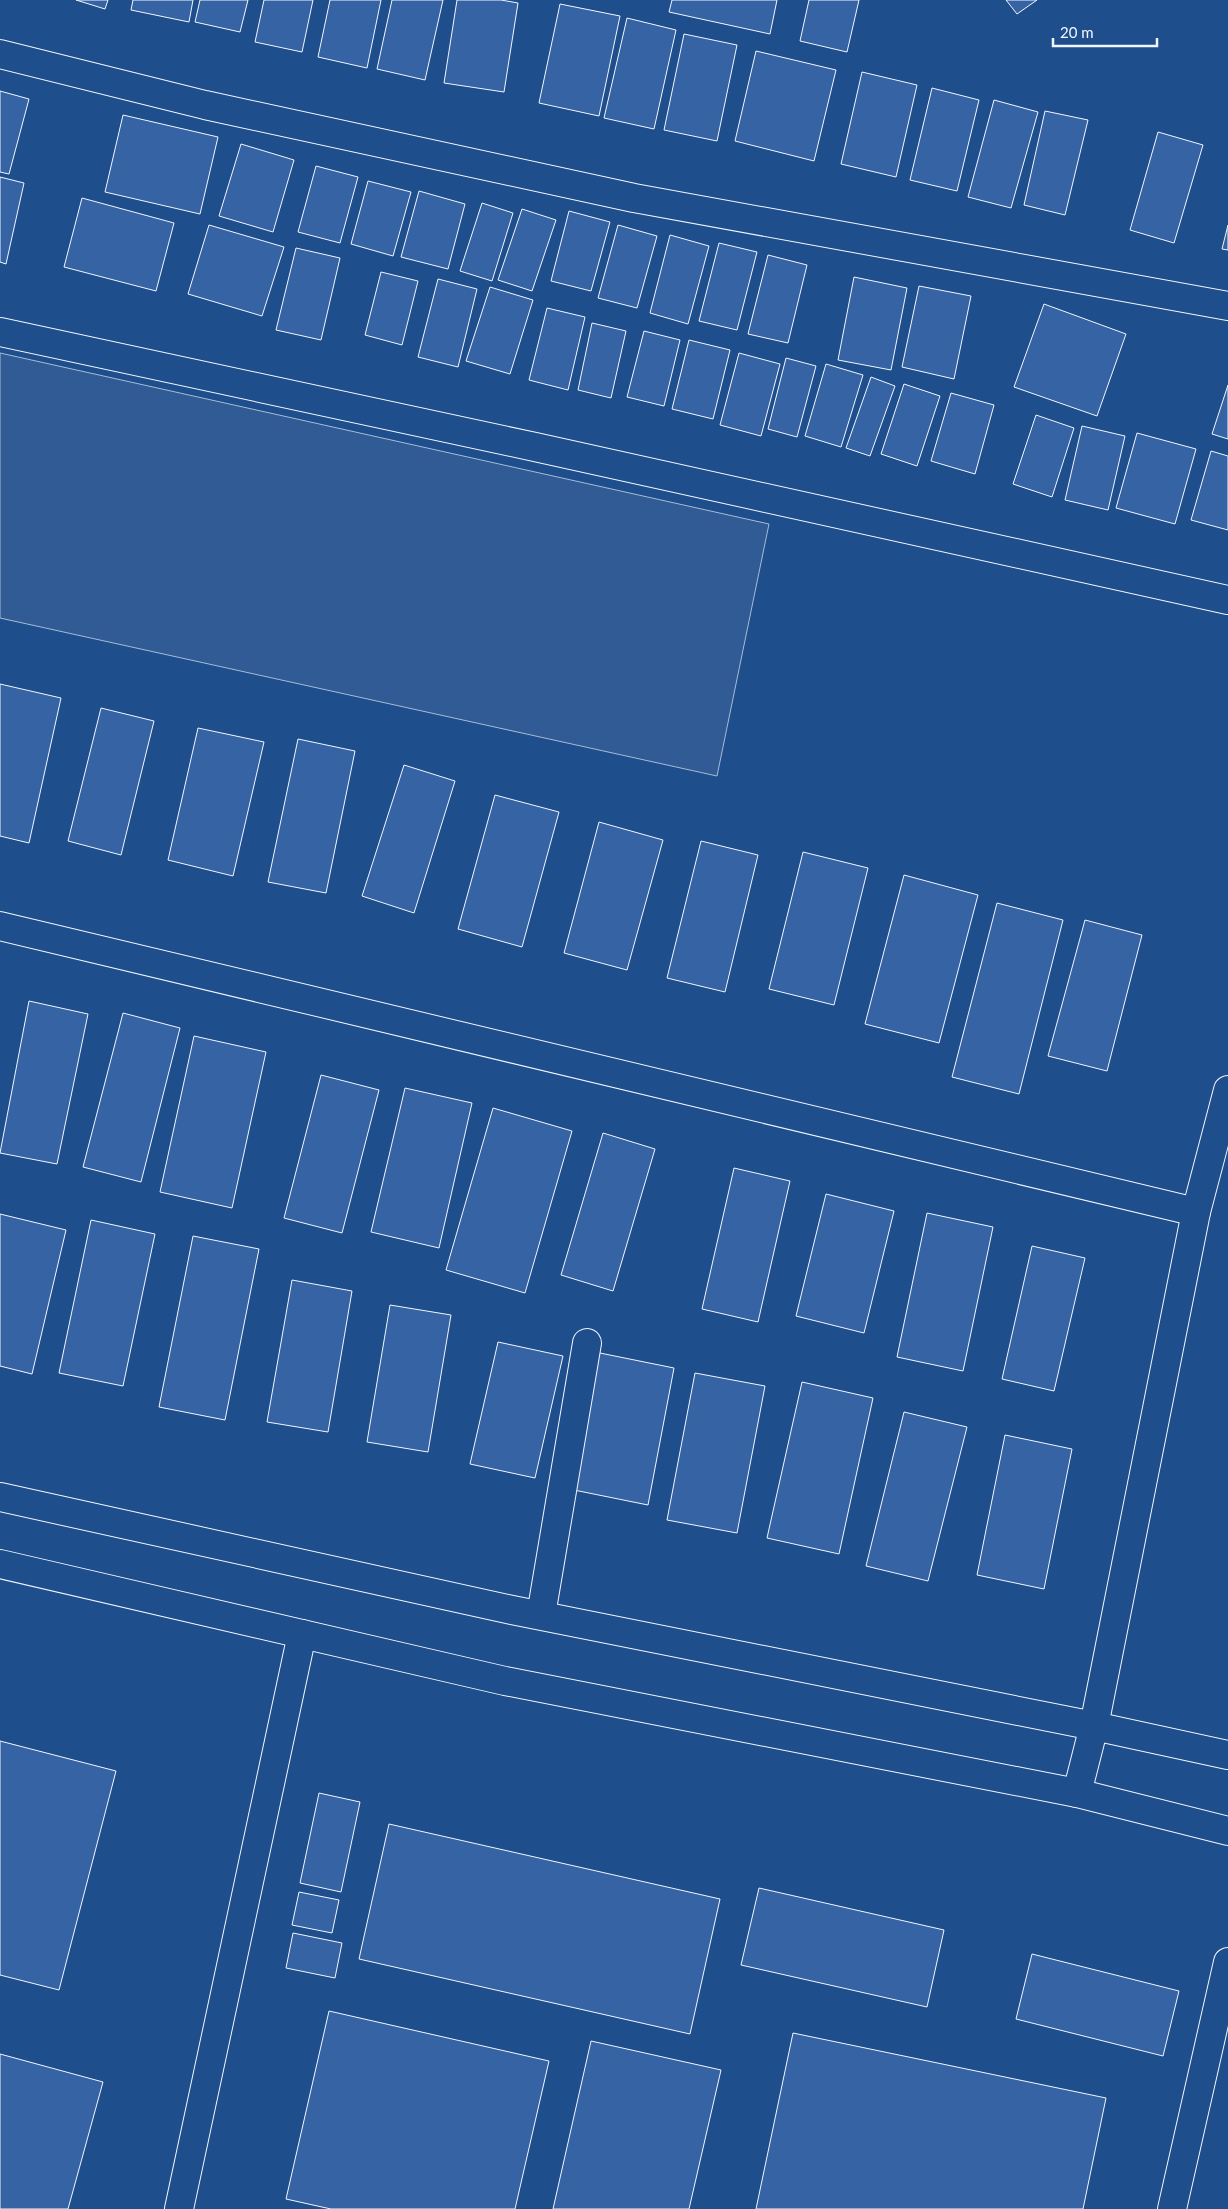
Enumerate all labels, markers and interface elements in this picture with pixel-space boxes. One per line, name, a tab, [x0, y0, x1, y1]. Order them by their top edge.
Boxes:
scale bar	[1053, 15, 1157, 47]
text: 20 m	[1060, 23, 1094, 41]

